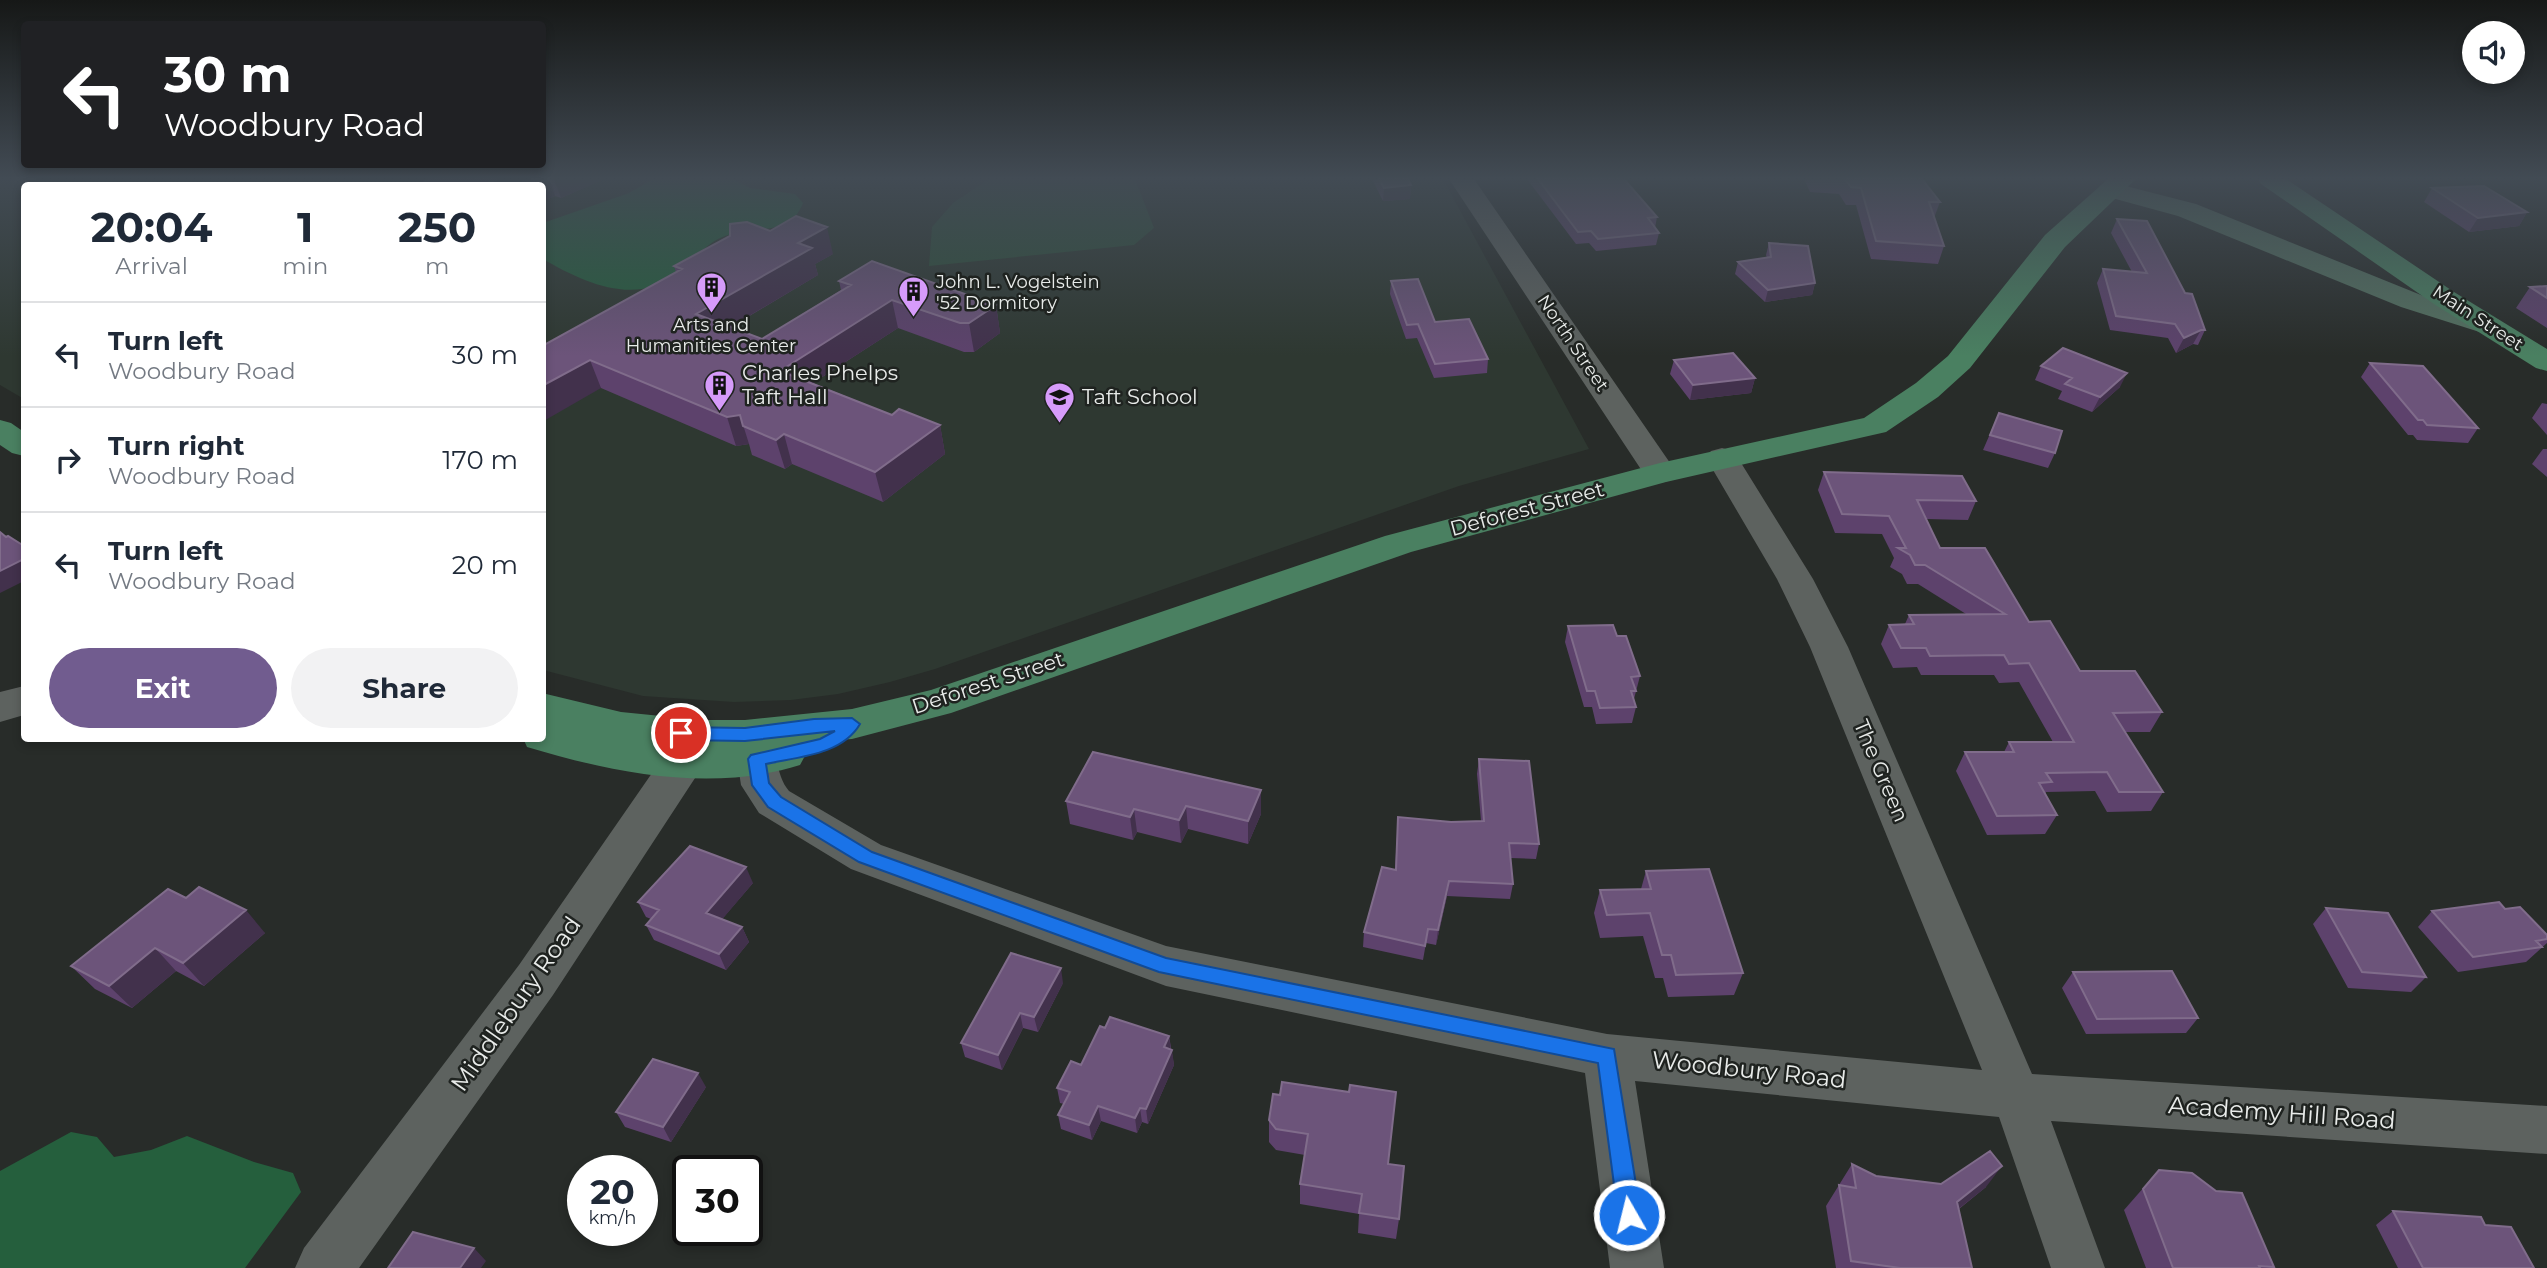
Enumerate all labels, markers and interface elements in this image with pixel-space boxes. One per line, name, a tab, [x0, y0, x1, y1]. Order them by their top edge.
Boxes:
map controls	[2462, 21, 2525, 84]
button: sound	[2462, 21, 2525, 84]
text: 30 m	[164, 45, 292, 104]
icon: left	[49, 49, 140, 140]
text: Woodbury Road	[164, 105, 425, 144]
text: 20:04	[91, 201, 212, 253]
text: 1	[297, 201, 313, 253]
text: 250	[398, 201, 476, 253]
text: Arrival	[115, 252, 188, 280]
text: min	[282, 252, 328, 280]
text: m	[425, 252, 449, 280]
building icon: Arts and Humanities Center	[694, 270, 728, 314]
place label: John L. Vogelstein '52 Dormitory	[935, 271, 1100, 314]
building icon: John L. Vogelstein '52 Dormitory	[896, 275, 930, 319]
street label: Main Street	[2428, 280, 2528, 356]
street label: North Street	[1533, 290, 1613, 396]
place label: Arts and Humanities Center	[626, 314, 796, 357]
text: Turn left	[108, 325, 224, 357]
icon: left	[49, 336, 87, 374]
text: 30 m	[452, 339, 518, 371]
text: Woodbury Road	[108, 357, 295, 385]
place label: Charles Phelps Taft Hall	[742, 360, 898, 409]
building icon: Charles Phelps Taft Hall	[702, 368, 736, 412]
school or university icon: Taft School	[1042, 380, 1076, 424]
place label: Taft School	[1082, 384, 1198, 409]
text: Turn right	[108, 430, 244, 462]
icon: right	[49, 441, 87, 479]
text: 170 m	[442, 444, 518, 476]
text: Woodbury Road	[108, 462, 295, 490]
street label: Deforest Street	[1447, 476, 1607, 541]
text: Turn left	[108, 535, 224, 567]
icon: left	[49, 546, 87, 584]
text: 20 m	[452, 549, 518, 581]
text: Woodbury Road	[108, 567, 295, 595]
street label: Deforest Street	[909, 646, 1067, 719]
button: Exit	[49, 648, 277, 728]
button: Share	[291, 648, 518, 728]
pin	[651, 703, 711, 763]
icon: arrive	[662, 714, 700, 752]
street label: The Green	[1849, 716, 1914, 826]
street label: Middlebury Road	[444, 911, 587, 1097]
street label: Woodbury Road	[1650, 1045, 1848, 1094]
street label: Academy Hill Road	[2167, 1090, 2397, 1135]
speed limit sign: 30	[672, 1155, 763, 1246]
text: 20	[590, 1170, 635, 1213]
position arrow	[1592, 1178, 1666, 1252]
text: km/h	[588, 1207, 637, 1229]

